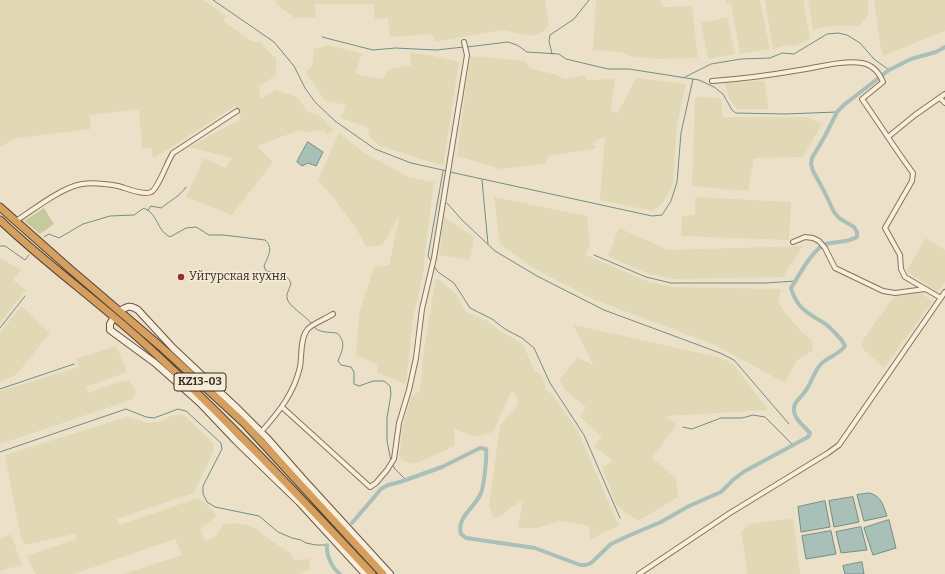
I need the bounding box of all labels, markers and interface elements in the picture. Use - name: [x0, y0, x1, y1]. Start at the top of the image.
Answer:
- place label: Уйгурская кухня: [189, 270, 286, 284]
- marker: Уйгурская кухня: [176, 272, 186, 282]
- road number: KZ13-03: [174, 373, 226, 391]

